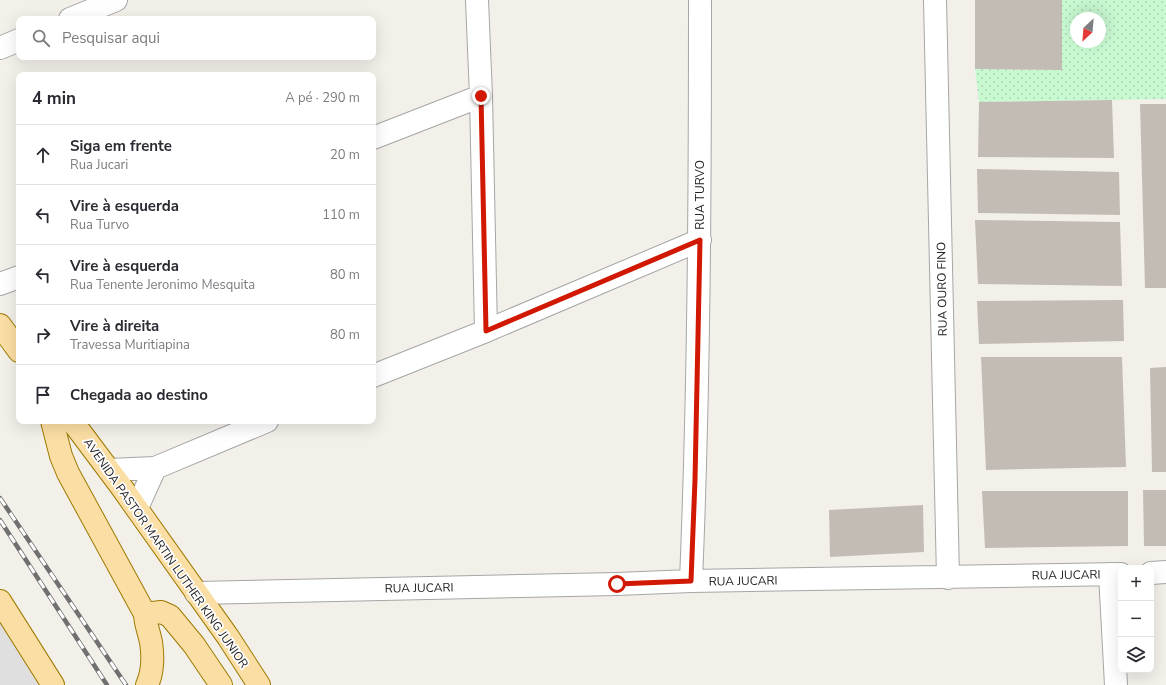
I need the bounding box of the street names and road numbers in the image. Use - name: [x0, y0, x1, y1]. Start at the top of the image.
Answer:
- street label: RUA TURVO: [692, 160, 708, 230]
- street label: RUA OURO FINO: [933, 242, 951, 336]
- street label: AVENIDA PASTOR MARTIN LUTHER KING JUNIOR: [80, 435, 252, 671]
- street label: RUA JUCARI: [1031, 566, 1101, 584]
- street label: RUA JUCARI: [708, 572, 778, 590]
- street label: RUA JUCARI: [384, 579, 454, 597]

